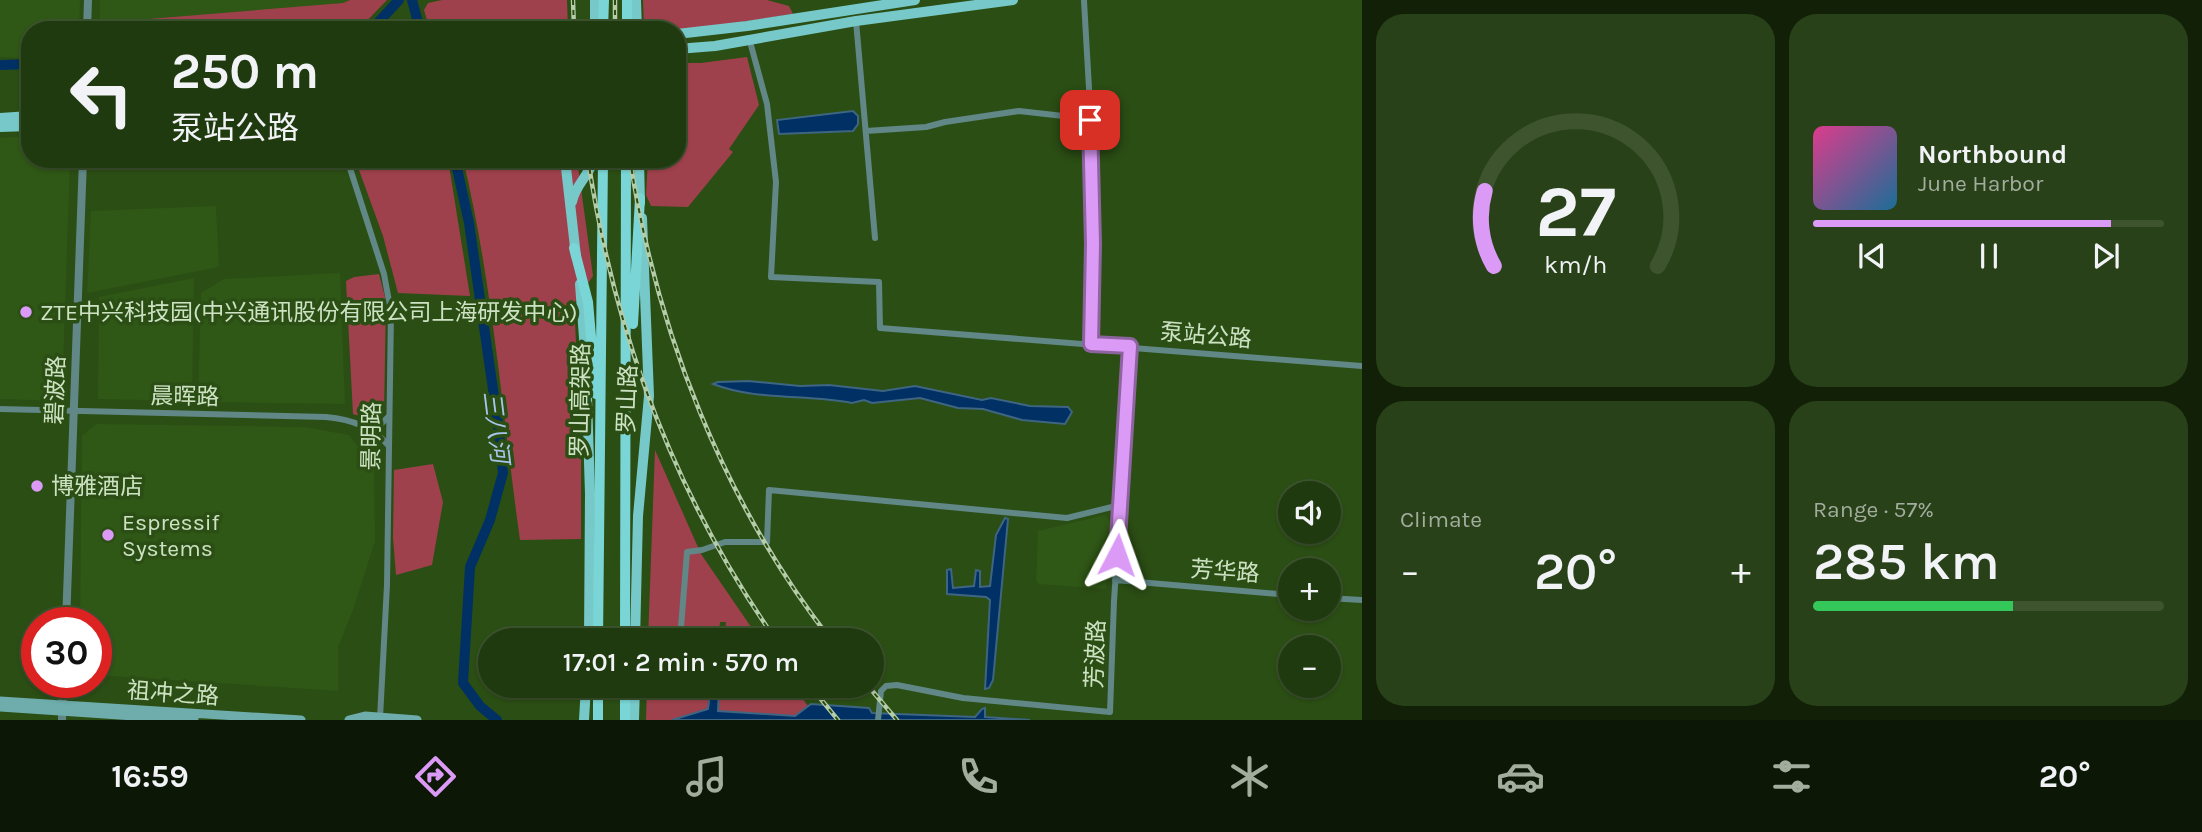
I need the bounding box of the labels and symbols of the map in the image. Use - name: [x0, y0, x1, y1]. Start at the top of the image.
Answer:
- pin: [1060, 90, 1120, 150]
- place label: ZTE中兴科技园(中兴通讯股份有限公司上海研发中心): [40, 299, 577, 326]
- marker: ZTE中兴科技园(中兴通讯股份有限公司上海研发中心): [18, 304, 34, 320]
- street label: 泵站公路: [1159, 318, 1253, 353]
- street label: 罗山高架路: [566, 342, 595, 458]
- street label: 碧波路: [41, 355, 70, 425]
- street label: 罗山路: [613, 364, 642, 434]
- street label: 晨晖路: [150, 382, 220, 411]
- water label: 三八河: [478, 390, 515, 468]
- street label: 景明路: [357, 401, 386, 471]
- place label: 博雅酒店: [51, 473, 143, 500]
- marker: 博雅酒店: [29, 478, 45, 494]
- place label: Espressif Systems: [122, 509, 220, 562]
- position arrow: [1080, 518, 1154, 592]
- marker: Espressif Systems: [100, 527, 116, 543]
- street label: 芳华路: [1190, 556, 1260, 587]
- speed limit sign: 30: [21, 607, 112, 698]
- street label: 芳波路: [1081, 619, 1110, 689]
- street label: 祖冲之路: [126, 677, 220, 710]

